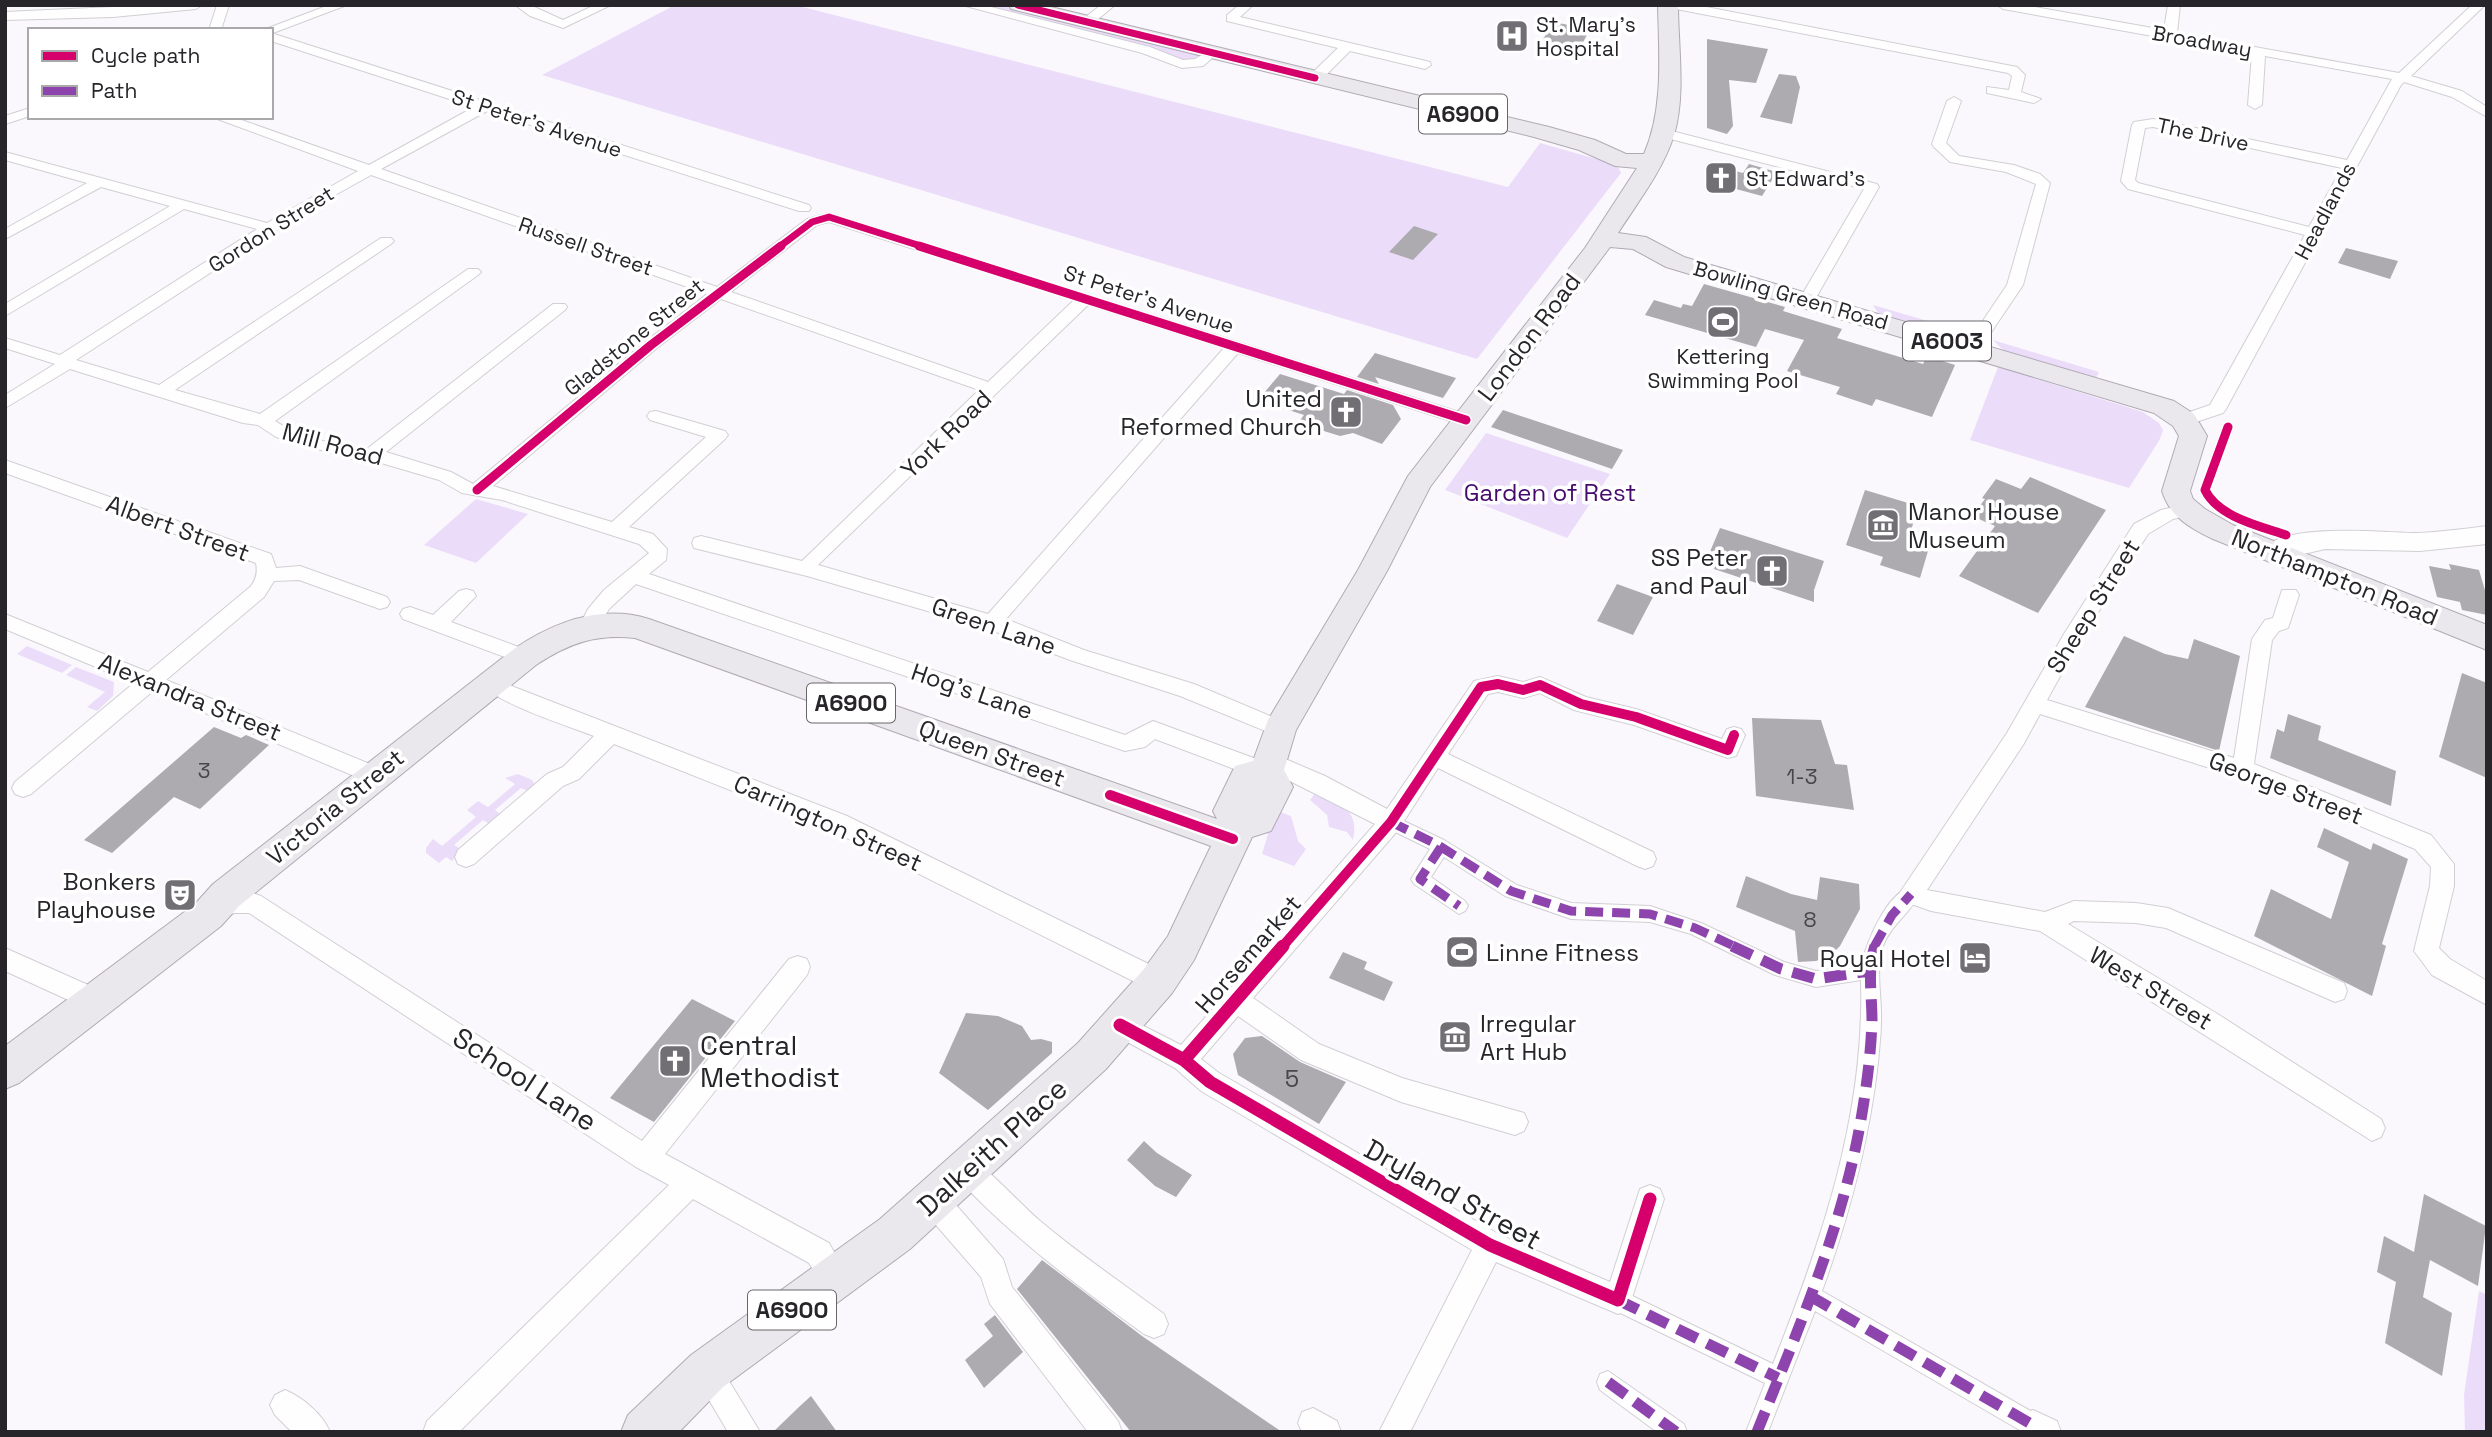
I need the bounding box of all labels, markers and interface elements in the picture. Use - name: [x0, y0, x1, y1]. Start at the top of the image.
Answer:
- place label: St. Mary's Hospital: [1536, 11, 1636, 62]
- hospital icon: St. Mary's Hospital: [1493, 17, 1531, 55]
- street label: Broadway: [2150, 19, 2254, 63]
- legend: [28, 28, 273, 119]
- text: Cycle path: [91, 42, 200, 69]
- text: Path: [91, 77, 137, 104]
- street label: St Peter's Avenue: [448, 83, 626, 163]
- road number: A6900: [1419, 94, 1507, 134]
- street label: The Drive: [2155, 111, 2251, 157]
- street label: Headlands: [2288, 158, 2362, 264]
- church icon: St Edward's: [1702, 159, 1740, 197]
- place label: St Edward's: [1746, 165, 1865, 192]
- street label: Gordon Street: [203, 180, 339, 278]
- street label: Russell Street: [515, 210, 657, 282]
- street label: Bowling Green Road: [1690, 254, 1892, 336]
- street label: St Peter's Avenue: [1060, 259, 1238, 339]
- street label: London Road: [1471, 267, 1587, 407]
- street label: Gladstone Street: [559, 272, 709, 402]
- sports icon: Kettering Swimming Pool: [1704, 303, 1742, 341]
- road number: A6003: [1903, 322, 1991, 360]
- place label: Kettering Swimming Pool: [1647, 343, 1799, 394]
- street label: York Road: [894, 383, 998, 485]
- place label: United Reformed Church: [1120, 383, 1322, 442]
- church icon: United Reformed Church: [1327, 393, 1365, 431]
- street label: Mill Road: [279, 416, 387, 472]
- park label: Garden of Rest: [1464, 477, 1636, 508]
- street label: Albert Street: [102, 488, 254, 568]
- place label: Manor House Museum: [1908, 496, 2059, 555]
- museum icon: Manor House Museum: [1864, 506, 1902, 544]
- street label: Northampton Road: [2227, 521, 2443, 633]
- street label: Sheep Street: [2039, 533, 2147, 679]
- place label: SS Peter and Paul: [1650, 542, 1748, 601]
- church icon: SS Peter and Paul: [1753, 552, 1791, 590]
- street label: Green Lane: [928, 590, 1060, 662]
- street label: Alexandra Street: [94, 646, 286, 748]
- street label: Hog's Lane: [907, 656, 1037, 726]
- road number: A6900: [807, 684, 895, 722]
- street label: Queen Street: [915, 712, 1069, 794]
- street label: Victoria Street: [260, 742, 410, 872]
- street label: George Street: [2205, 744, 2367, 832]
- house number: 3: [198, 757, 210, 784]
- house number: 1-3: [1786, 763, 1818, 790]
- street label: Carrington Street: [729, 768, 927, 878]
- place label: Bonkers Playhouse: [36, 866, 156, 925]
- theatre icon: Bonkers Playhouse: [161, 876, 199, 914]
- street label: Horsemarket: [1188, 888, 1308, 1020]
- house number: 8: [1803, 906, 1817, 933]
- sports icon: Linne Fitness: [1443, 933, 1481, 971]
- place label: Linne Fitness: [1486, 937, 1639, 968]
- hotel icon: Royal Hotel: [1956, 939, 1994, 977]
- street label: West Street: [2084, 939, 2218, 1037]
- place label: Royal Hotel: [1820, 943, 1951, 974]
- place label: Irregular Art Hub: [1480, 1008, 1577, 1067]
- museum icon: Irregular Art Hub: [1436, 1018, 1474, 1056]
- street label: School Lane: [446, 1019, 604, 1139]
- place label: Central Methodist: [700, 1027, 840, 1095]
- church icon: Central Methodist: [656, 1042, 694, 1080]
- house number: 5: [1285, 1063, 1299, 1094]
- street label: Dalkeith Place: [910, 1070, 1074, 1224]
- street label: Dryland Street: [1358, 1130, 1548, 1258]
- road number: A6900: [748, 1290, 836, 1330]

